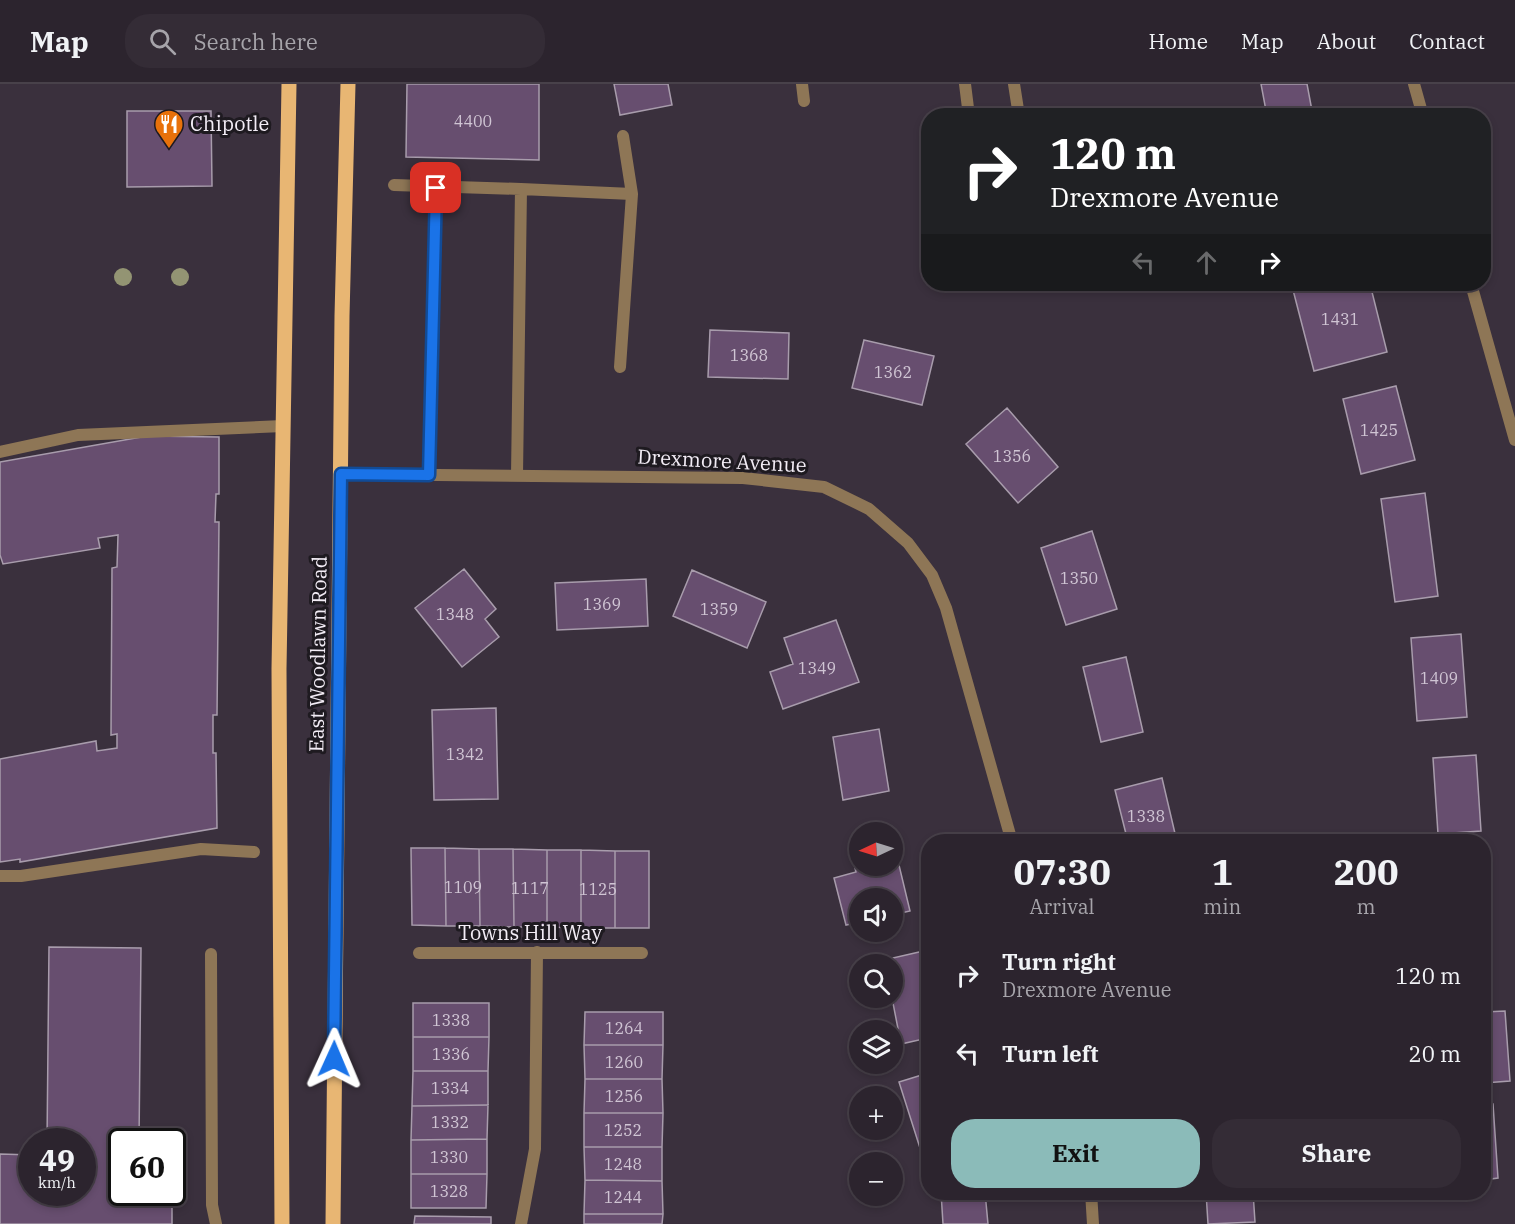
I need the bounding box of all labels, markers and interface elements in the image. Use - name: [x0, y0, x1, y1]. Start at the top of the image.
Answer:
- search box: [125, 14, 545, 68]
- text: Map: [30, 23, 89, 60]
- icon: search: [146, 25, 179, 58]
- text: Search here: [194, 27, 318, 56]
- text: Home: [1148, 27, 1208, 55]
- text: Map: [1241, 27, 1284, 55]
- text: About: [1317, 27, 1376, 55]
- text: Contact: [1409, 27, 1485, 55]
- restaurant icon: Chipotle: [153, 108, 185, 150]
- place label: Chipotle: [190, 110, 269, 137]
- house number: 4400: [454, 111, 492, 131]
- text: 120 m: [1050, 126, 1176, 181]
- icon: right: [951, 132, 1029, 210]
- pin: [410, 162, 461, 213]
- icon: arrive: [419, 171, 452, 204]
- text: Drexmore Avenue: [1050, 179, 1279, 214]
- icon: left: [1127, 246, 1160, 279]
- icon: ahead: [1190, 246, 1223, 279]
- icon: right: [1253, 246, 1286, 279]
- house number: 1431: [1321, 309, 1359, 329]
- house number: 1368: [730, 345, 768, 365]
- house number: 1362: [874, 362, 912, 382]
- house number: 1425: [1360, 420, 1398, 440]
- street label: Drexmore Avenue: [637, 443, 807, 478]
- house number: 1356: [993, 446, 1031, 466]
- street label: East Woodlawn Road: [302, 556, 333, 752]
- house number: 1350: [1060, 568, 1098, 588]
- house number: 1369: [583, 594, 621, 614]
- house number: 1359: [700, 599, 738, 619]
- house number: 1348: [436, 604, 474, 624]
- house number: 1349: [798, 658, 836, 678]
- house number: 1409: [1420, 668, 1458, 688]
- house number: 1342: [446, 744, 484, 764]
- house number: 1338: [1127, 806, 1165, 826]
- north arrow: [849, 822, 903, 876]
- map controls: [849, 822, 903, 1206]
- text: 07:30: [1013, 848, 1111, 895]
- text: 1: [1211, 848, 1233, 895]
- text: 200: [1334, 848, 1399, 895]
- house number: 1109: [444, 877, 482, 897]
- house number: 1117: [511, 878, 549, 898]
- house number: 1125: [579, 879, 617, 899]
- button: sound: [849, 888, 903, 942]
- text: Arrival: [1030, 893, 1095, 920]
- text: min: [1203, 893, 1241, 920]
- text: m: [1357, 893, 1376, 920]
- street label: Towns Hill Way: [458, 919, 602, 946]
- text: Turn right: [1002, 947, 1116, 976]
- button: search: [849, 954, 903, 1008]
- icon: right: [951, 959, 984, 992]
- text: 120 m: [1395, 961, 1461, 990]
- text: Drexmore Avenue: [1002, 976, 1172, 1003]
- house number: 1338: [432, 1010, 470, 1030]
- house number: 1264: [605, 1018, 643, 1038]
- button: layers: [849, 1020, 903, 1074]
- position arrow: [302, 1027, 366, 1091]
- icon: left: [951, 1037, 984, 1070]
- text: Turn left: [1002, 1039, 1098, 1068]
- text: 20 m: [1409, 1039, 1461, 1068]
- house number: 1336: [432, 1044, 470, 1064]
- house number: 1260: [605, 1052, 643, 1072]
- house number: 1334: [431, 1078, 469, 1098]
- house number: 1256: [605, 1086, 643, 1106]
- button: +: [849, 1086, 903, 1140]
- house number: 1332: [431, 1112, 469, 1132]
- button: Exit: [951, 1119, 1200, 1188]
- button: Share: [1212, 1119, 1461, 1188]
- house number: 1252: [604, 1120, 642, 1140]
- speed limit sign: 60: [108, 1128, 186, 1206]
- text: 49: [39, 1140, 75, 1179]
- house number: 1330: [430, 1147, 468, 1167]
- button: −: [849, 1152, 903, 1206]
- house number: 1248: [604, 1154, 642, 1174]
- text: km/h: [38, 1173, 76, 1192]
- house number: 1328: [430, 1181, 468, 1201]
- house number: 1244: [604, 1187, 642, 1207]

